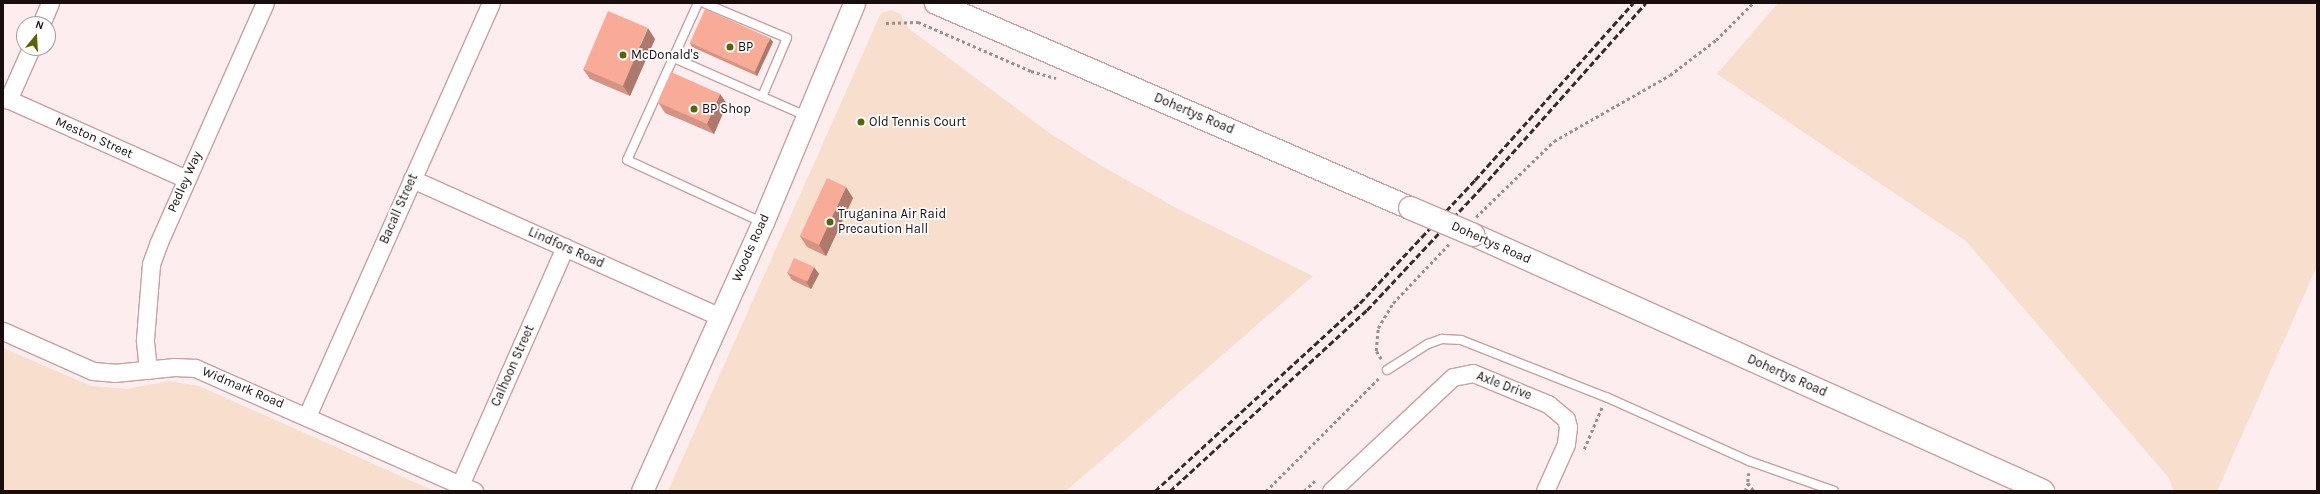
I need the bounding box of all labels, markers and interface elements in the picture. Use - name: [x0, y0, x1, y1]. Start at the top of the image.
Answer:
- north arrow: [16, 16, 56, 56]
- text: N: [34, 18, 45, 32]
- place label: BP: [738, 39, 753, 55]
- marker: BP: [725, 42, 735, 52]
- place label: McDonald's: [631, 47, 699, 63]
- marker: McDonald's: [618, 50, 628, 60]
- street label: Dohertys Road: [1152, 90, 1236, 138]
- place label: BP Shop: [702, 101, 751, 117]
- marker: BP Shop: [689, 104, 699, 114]
- street label: Meston Street: [53, 114, 135, 162]
- place label: Old Tennis Court: [869, 114, 966, 130]
- marker: Old Tennis Court: [856, 117, 866, 127]
- street label: Pedley Way: [165, 149, 205, 215]
- street label: Bacall Street: [377, 171, 421, 247]
- place label: Truganina Air Raid Precaution Hall: [838, 207, 946, 238]
- street label: Woods Road: [729, 212, 773, 284]
- marker: Truganina Air Raid Precaution Hall: [825, 217, 835, 227]
- street label: Dohertys Road: [1449, 218, 1533, 268]
- street label: Lindfors Road: [526, 224, 606, 272]
- street label: Calhoon Street: [488, 323, 538, 409]
- street label: Dohertys Road: [1745, 351, 1829, 401]
- street label: Widmark Road: [200, 364, 286, 412]
- street label: Axle Drive: [1474, 368, 1534, 404]

